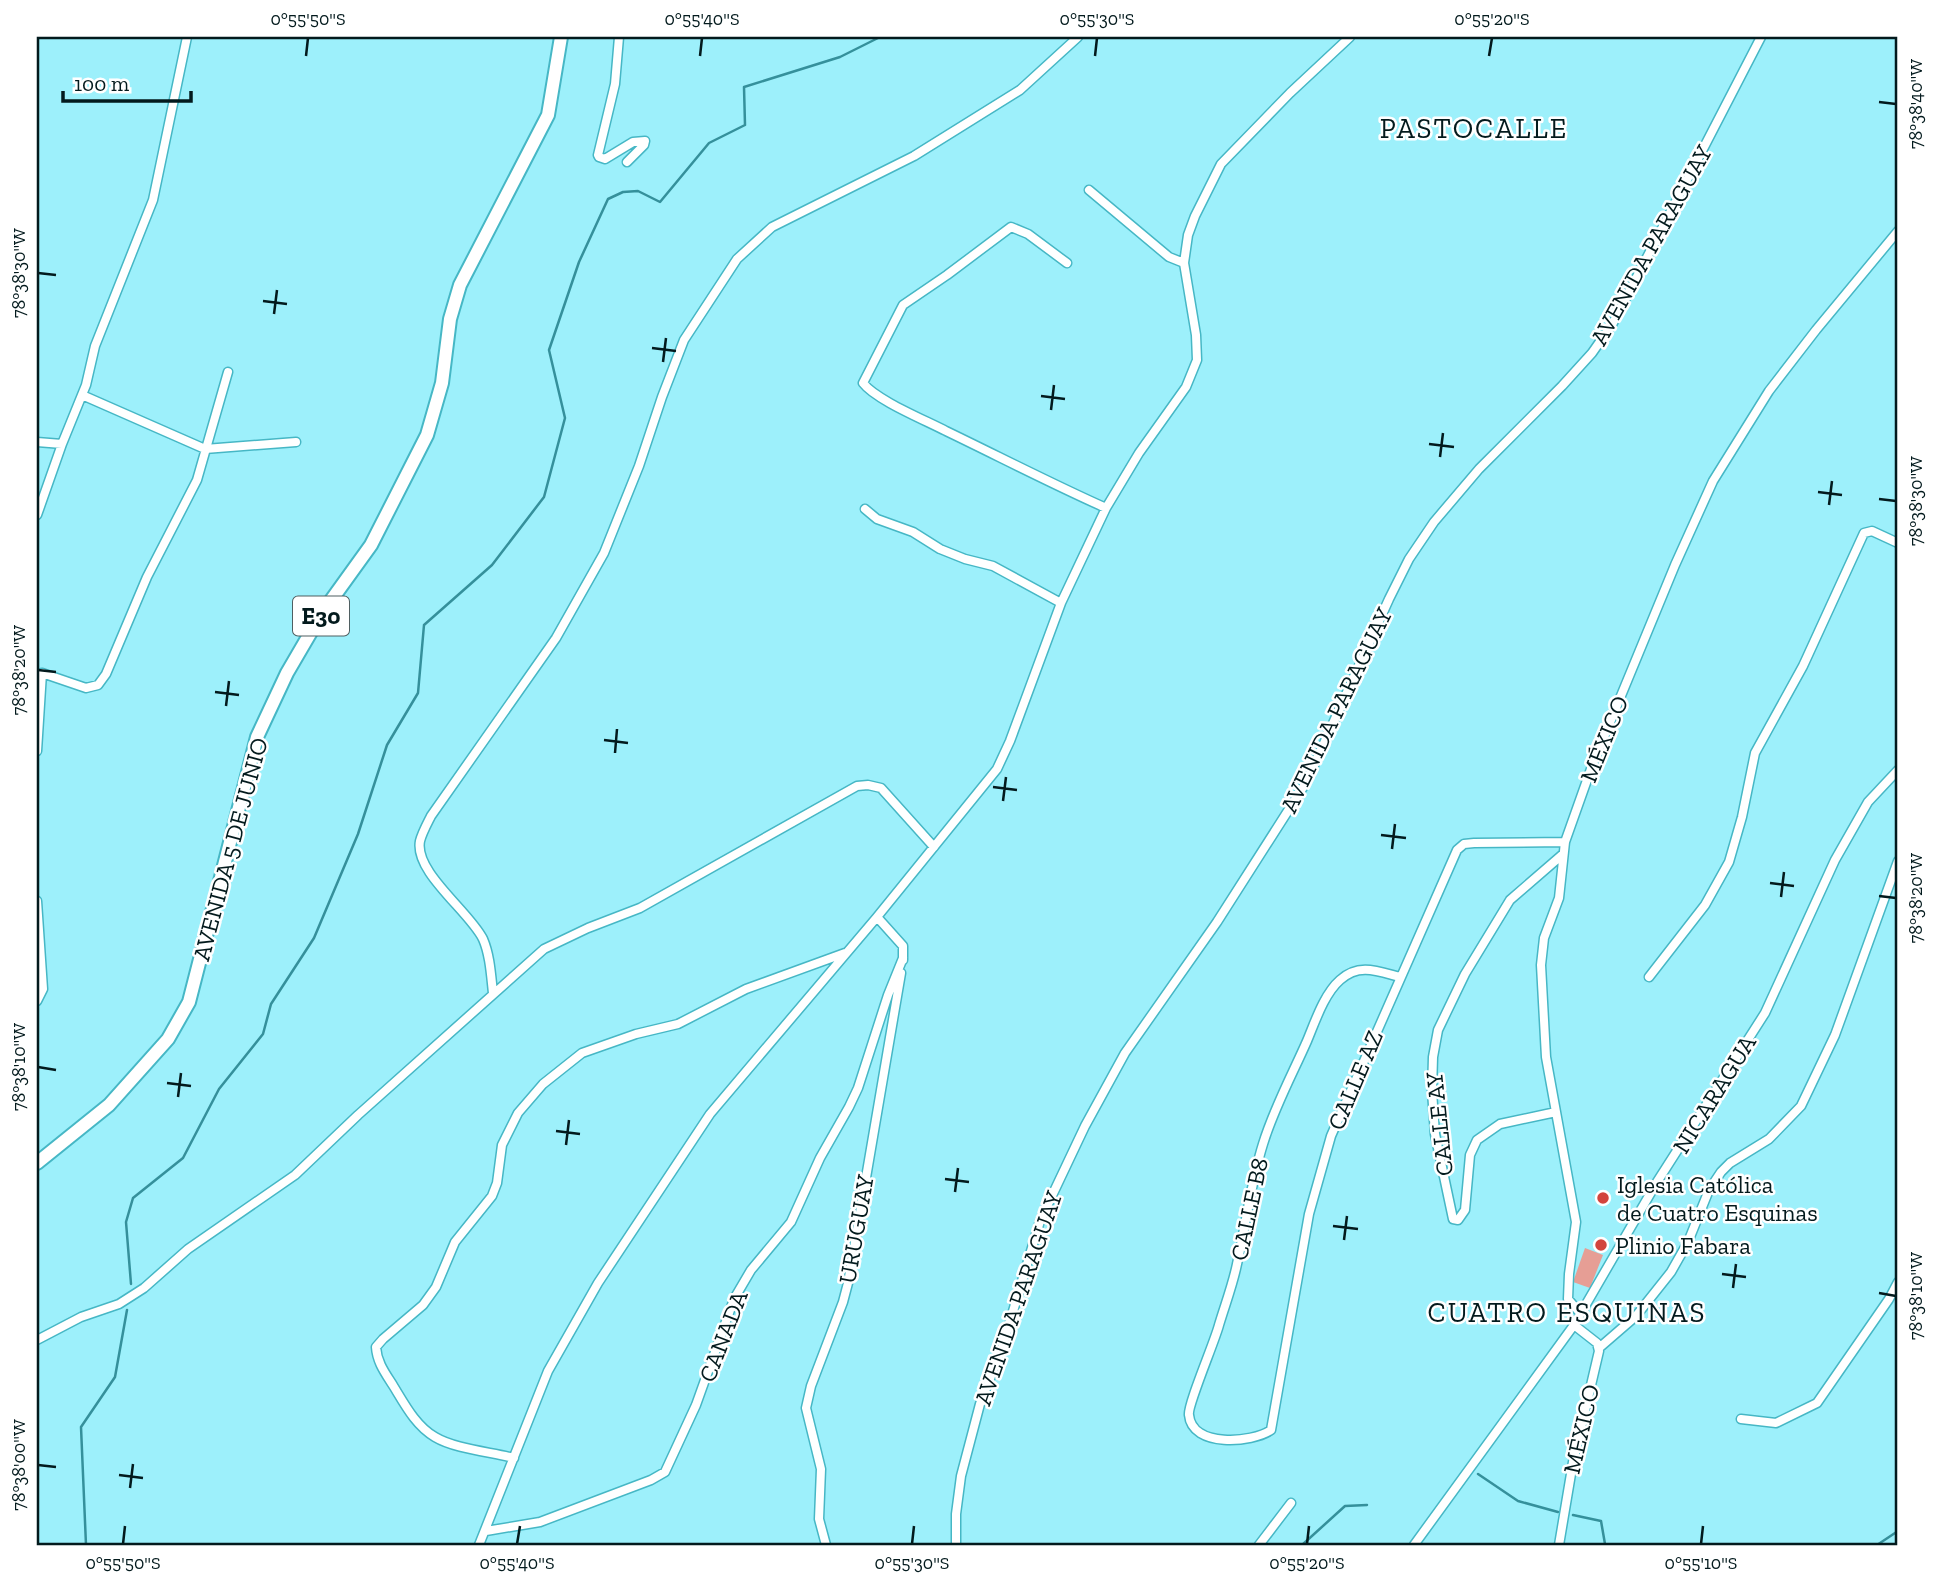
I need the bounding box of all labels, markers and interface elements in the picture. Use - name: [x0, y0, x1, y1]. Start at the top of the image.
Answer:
- text: 0°55'50"S: [270, 8, 346, 30]
- text: 0°55'40"S: [664, 8, 740, 30]
- text: 0°55'30"S: [1060, 8, 1134, 30]
- text: 0°55'20"S: [1454, 8, 1530, 30]
- text: 78°38'40"W: [1905, 59, 1927, 149]
- scale bar: [63, 60, 191, 104]
- text: 100 m: [74, 71, 129, 96]
- district label: PASTOCALLE: [1380, 112, 1568, 145]
- street label: AVENIDA PARAGUAY: [1584, 140, 1718, 350]
- text: 78°38'30"W: [8, 228, 30, 318]
- text: 78°38'30"W: [1905, 456, 1927, 546]
- road number: E30: [293, 596, 349, 636]
- street label: AVENIDA PARAGUAY: [1274, 602, 1398, 817]
- text: 78°38'20"W: [8, 625, 30, 715]
- street label: MÉXICO: [1574, 691, 1634, 787]
- street label: AVENIDA 5 DE JUNIO: [186, 734, 274, 964]
- text: 78°38'20"W: [1905, 853, 1927, 943]
- text: 78°38'10"W: [8, 1023, 30, 1111]
- street label: CALLE AZ: [1321, 1026, 1389, 1134]
- street label: NICARAGUA: [1666, 1029, 1762, 1159]
- street label: CALLE AY: [1419, 1070, 1459, 1178]
- street label: CALLE B8: [1224, 1155, 1274, 1263]
- place label: Iglesia Católica de Cuatro Esquinas: [1617, 1170, 1818, 1227]
- street label: URUGUAY: [832, 1172, 880, 1286]
- street label: AVENIDA PARAGUAY: [968, 1187, 1068, 1409]
- marker: Iglesia Católica de Cuatro Esquinas: [1595, 1190, 1611, 1206]
- place label: Plinio Fabara: [1615, 1231, 1751, 1260]
- marker: Plinio Fabara: [1593, 1237, 1609, 1253]
- text: 78°38'10"W: [1905, 1252, 1927, 1340]
- street label: CANADA: [692, 1286, 754, 1386]
- district label: CUATRO ESQUINAS: [1428, 1296, 1706, 1329]
- street label: MÉXICO: [1557, 1381, 1605, 1477]
- text: 78°38'00"W: [8, 1419, 30, 1511]
- text: 0°55'50"S: [85, 1552, 161, 1574]
- text: 0°55'40"S: [479, 1552, 555, 1574]
- text: 0°55'30"S: [875, 1552, 949, 1574]
- text: 0°55'20"S: [1269, 1552, 1345, 1574]
- text: 0°55'10"S: [1665, 1552, 1737, 1574]

